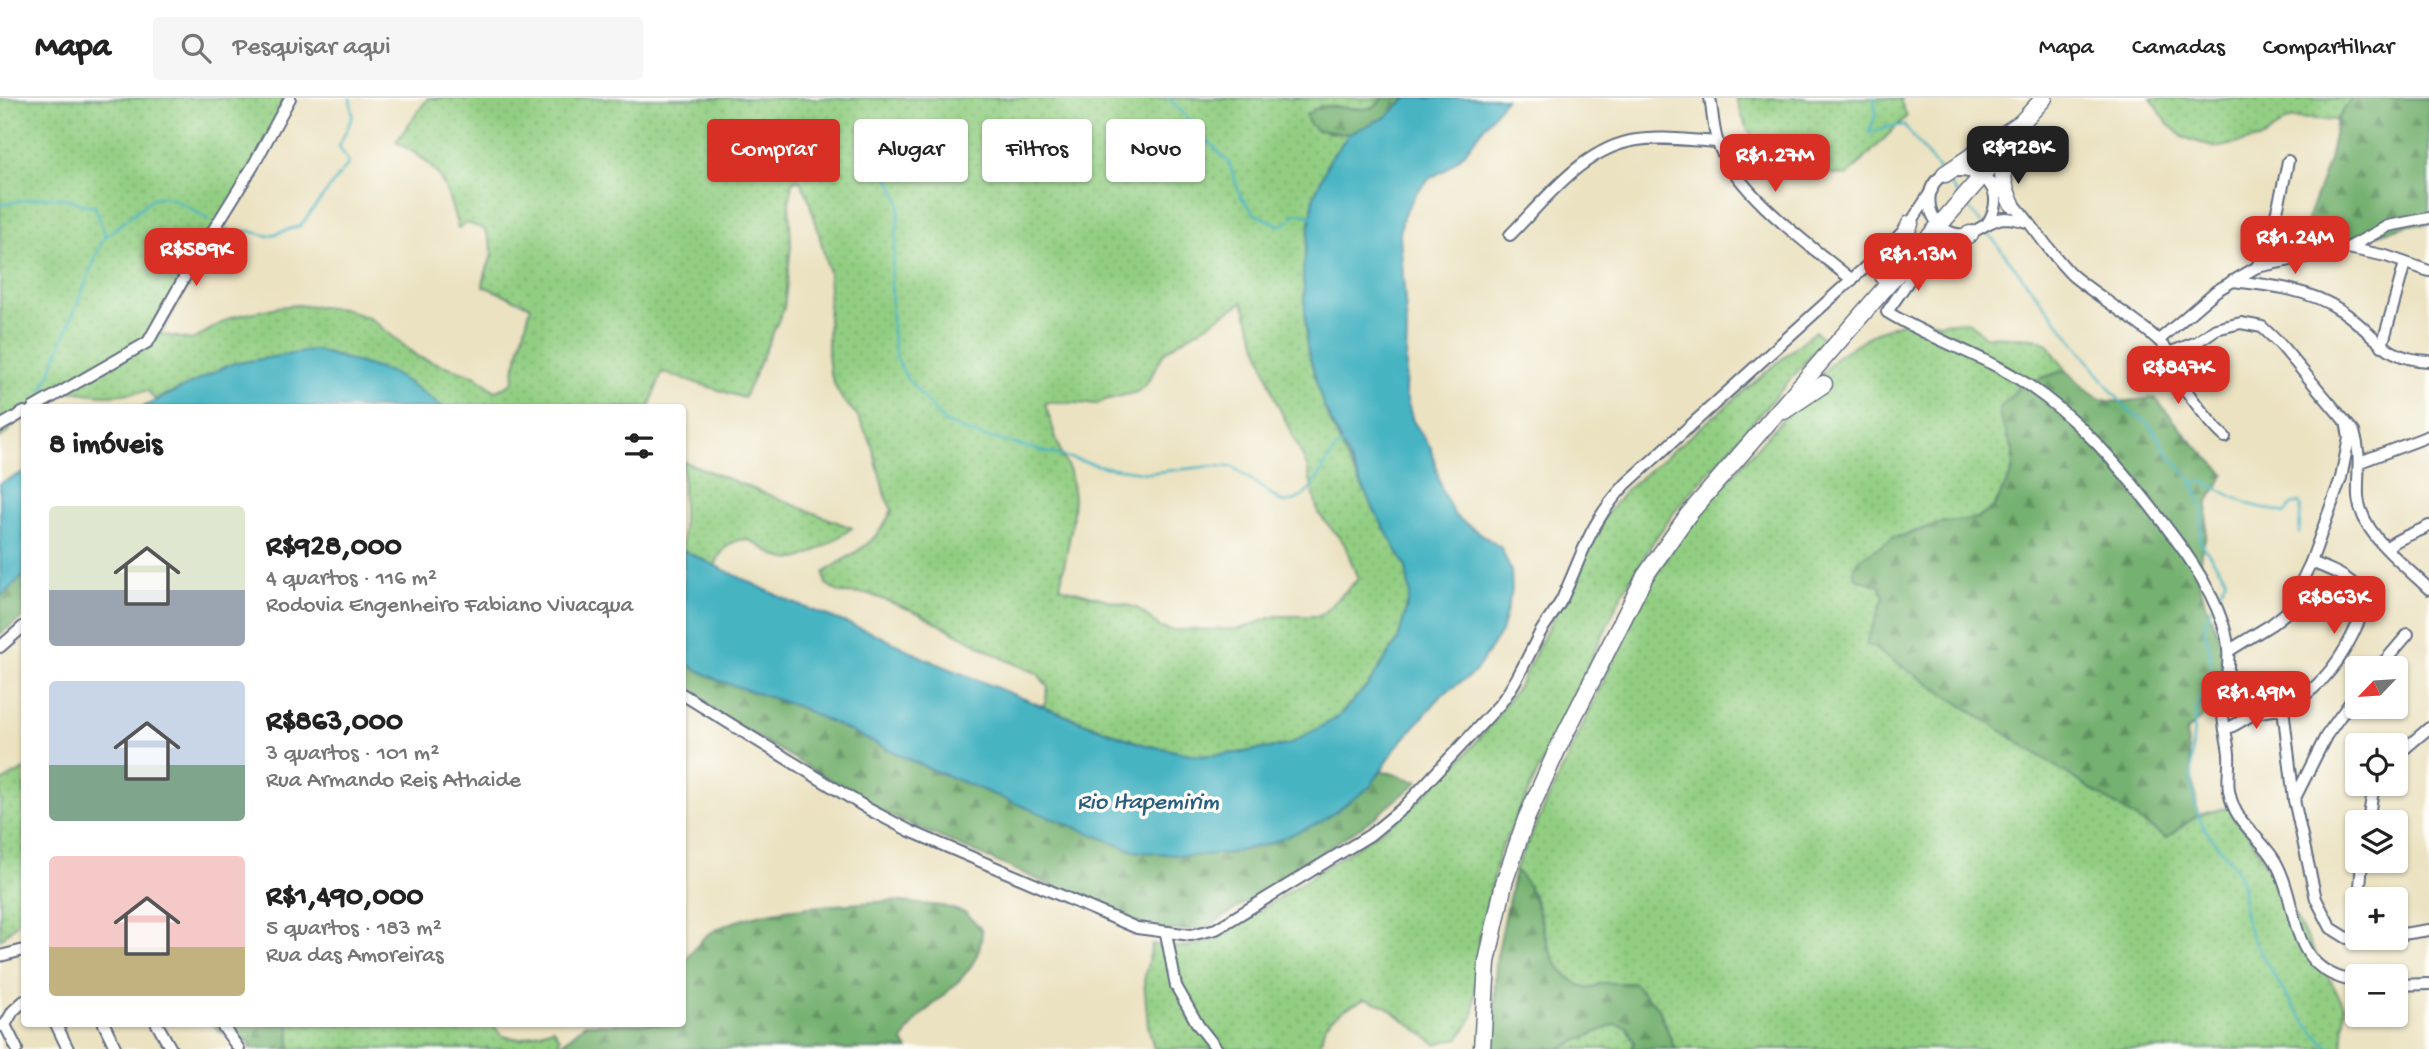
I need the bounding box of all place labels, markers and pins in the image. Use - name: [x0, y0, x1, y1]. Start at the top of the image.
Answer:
- pin: R$928K: [1961, 126, 2075, 186]
- pin: R$1.27M: [1710, 134, 1840, 194]
- pin: R$1.24M: [2230, 216, 2360, 276]
- pin: R$589K: [139, 228, 253, 288]
- pin: R$1.13M: [1853, 234, 1983, 293]
- pin: R$847K: [2121, 346, 2235, 406]
- pin: R$863K: [2277, 576, 2391, 636]
- pin: R$1.49M: [2191, 672, 2321, 731]

